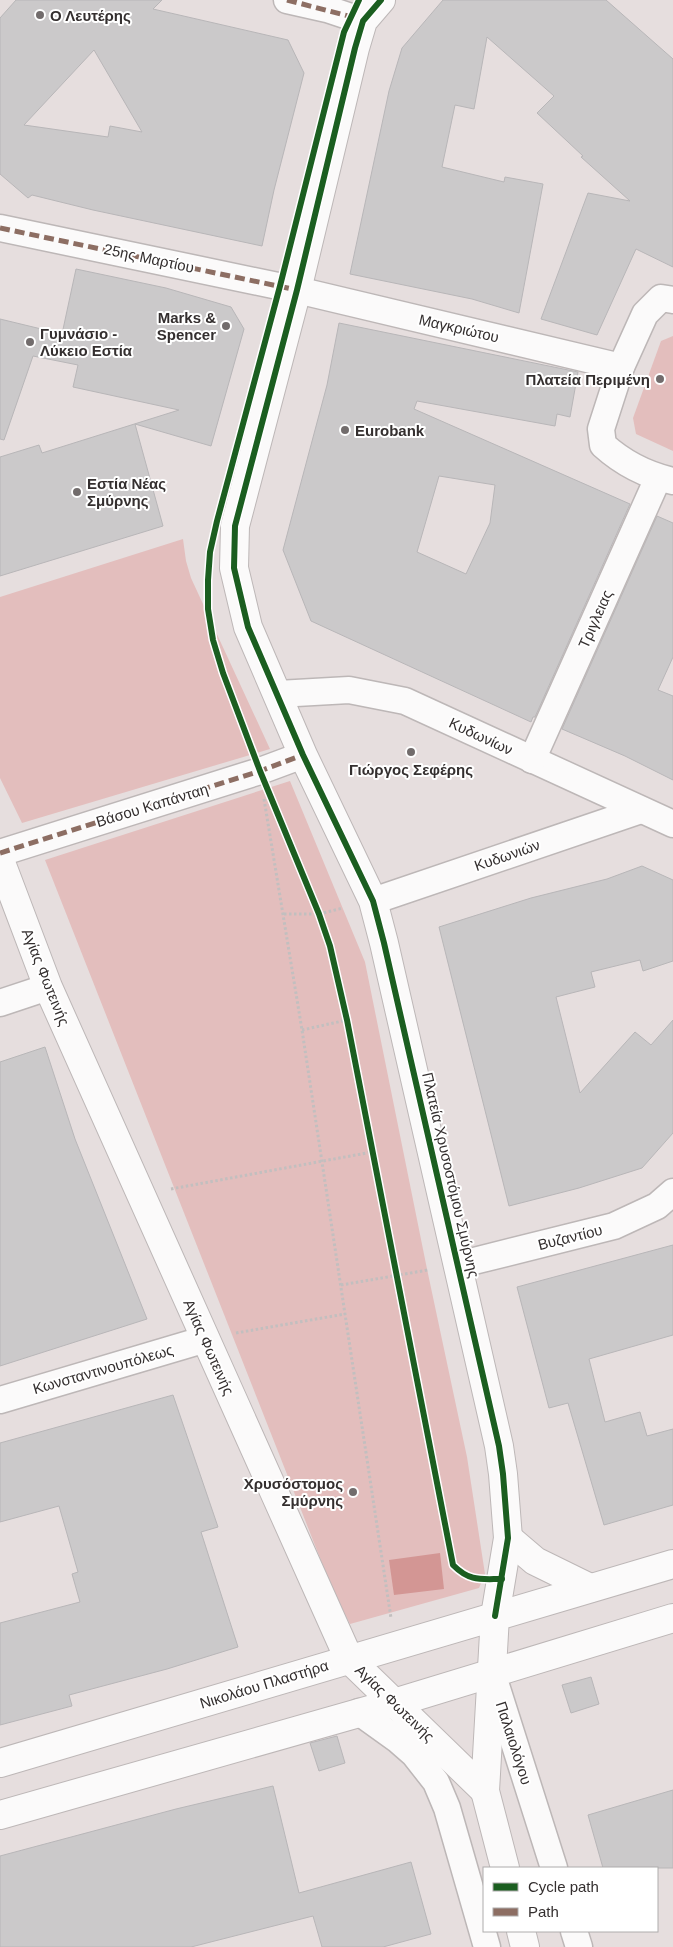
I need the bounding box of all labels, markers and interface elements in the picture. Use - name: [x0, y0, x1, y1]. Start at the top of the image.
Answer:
- place label: Ο Λευτέρης: [50, 7, 131, 24]
- marker: Ο Λευτέρης: [34, 9, 46, 21]
- street label: 25ης Μαρτίου: [102, 240, 196, 276]
- place label: Marks & Spencer: [157, 309, 216, 343]
- street label: Μαγκριώτου: [417, 311, 501, 345]
- marker: Marks & Spencer: [220, 320, 232, 332]
- place label: Γυμνάσιο - Λύκειο Εστία: [40, 325, 133, 359]
- marker: Γυμνάσιο - Λύκειο Εστία: [24, 336, 36, 348]
- place label: Πλατεία Περιμένη: [526, 371, 650, 388]
- marker: Πλατεία Περιμένη: [654, 373, 666, 385]
- place label: Eurobank: [355, 422, 425, 439]
- marker: Eurobank: [339, 424, 351, 436]
- place label: Εστία Νέας Σμύρνης: [87, 475, 166, 509]
- marker: Εστία Νέας Σμύρνης: [71, 486, 83, 498]
- street label: Τριγλειας: [575, 587, 615, 651]
- street label: Κυδωνίων: [446, 714, 516, 758]
- marker: Γιώργος Σεφέρης: [405, 746, 417, 758]
- place label: Γιώργος Σεφέρης: [349, 761, 473, 778]
- street label: Βάσου Καπάνταη: [94, 780, 210, 830]
- street label: Κυδωνιών: [472, 836, 542, 874]
- street label: Αγίας Φωτεινής: [19, 926, 73, 1028]
- street label: Πλατεία Χρυσοστόμου Σμύρνης: [419, 1071, 483, 1279]
- street label: Βυζαντίου: [536, 1221, 604, 1253]
- street label: Αγίας Φωτεινής: [180, 1296, 238, 1398]
- street label: Κωνσταντινουπόλεως: [31, 1341, 175, 1397]
- place label: Χρυσόστομος Σμύρνης: [244, 1475, 343, 1509]
- marker: Χρυσόστομος Σμύρνης: [347, 1486, 359, 1498]
- street label: Νικολάου Πλαστήρα: [198, 1656, 331, 1712]
- street label: Αγίας Φωτεινής: [352, 1661, 438, 1745]
- street label: Παλαιολόγου: [493, 1699, 535, 1787]
- legend: [483, 1867, 658, 1932]
- text: Cycle path: [528, 1878, 599, 1895]
- text: Path: [528, 1903, 559, 1920]

